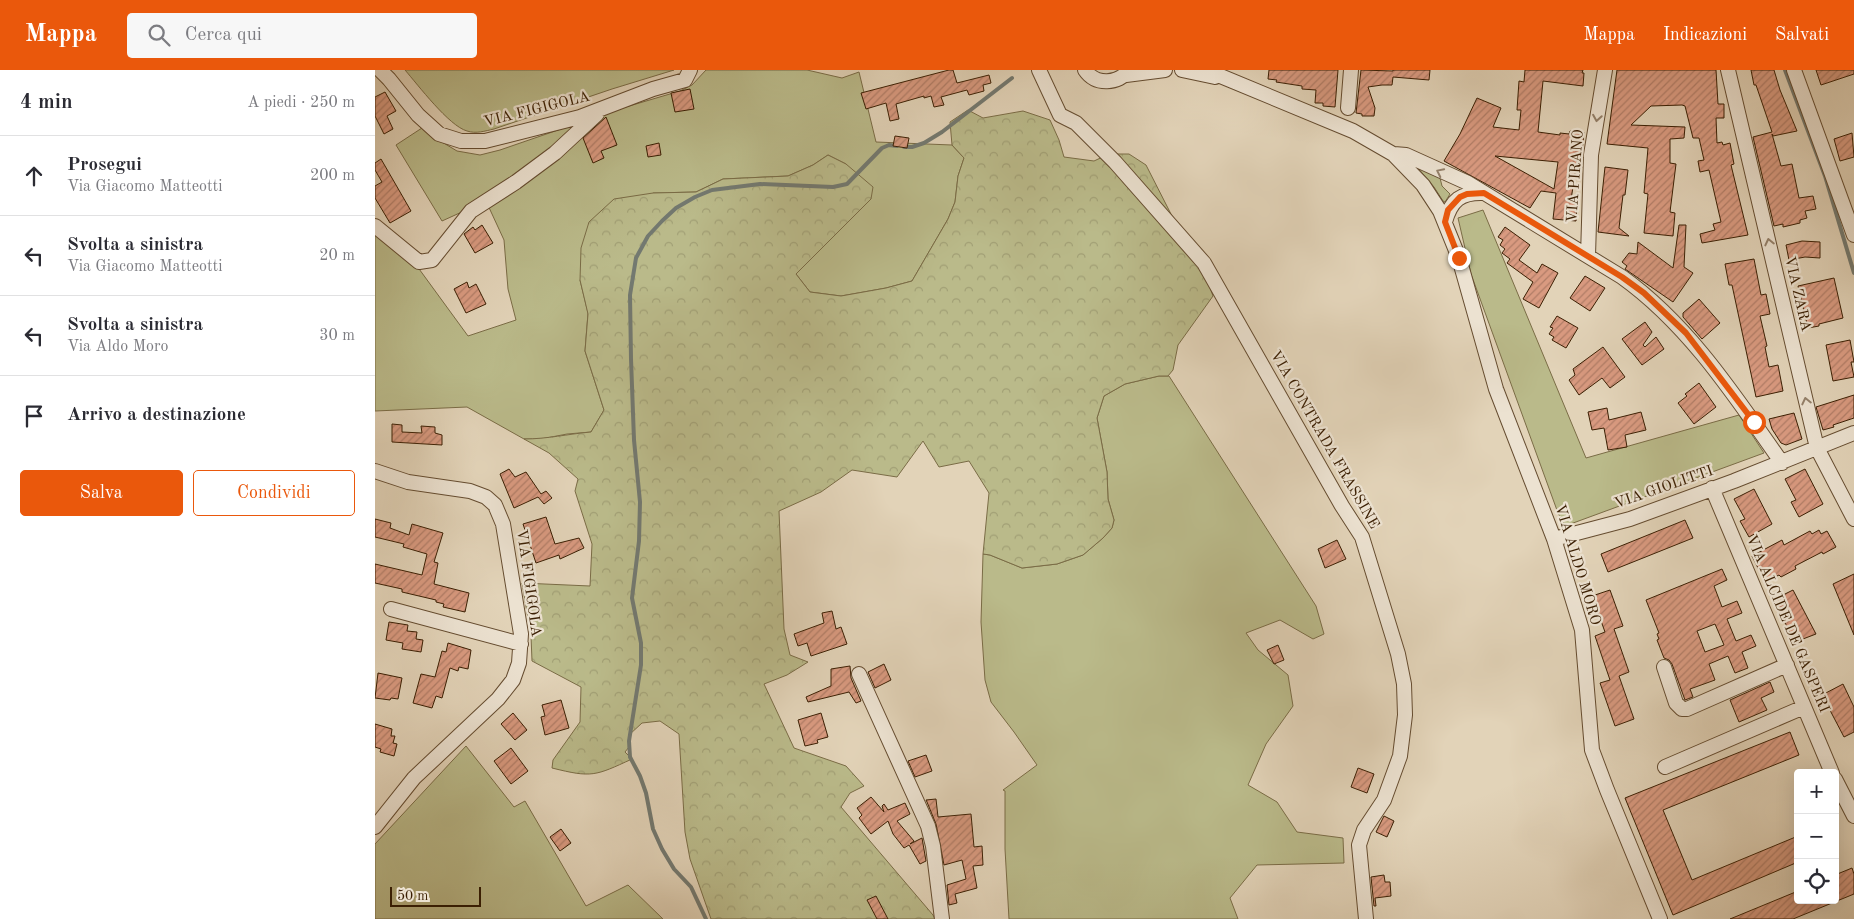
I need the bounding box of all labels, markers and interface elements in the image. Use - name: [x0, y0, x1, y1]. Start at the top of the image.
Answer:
- search box: [127, 13, 477, 58]
- icon: search: [145, 21, 173, 49]
- text: Mappa: [25, 23, 97, 47]
- text: Cerca qui: [185, 26, 262, 45]
- text: Mappa: [1583, 26, 1635, 44]
- text: Indicazioni: [1663, 26, 1747, 44]
- text: Salvati: [1775, 26, 1829, 44]
- street label: VIA FIGIGOLA: [482, 89, 592, 130]
- text: 4 min: [20, 92, 73, 113]
- text: A piedi · 250 m: [247, 95, 355, 111]
- one-way arrow: [1593, 114, 1603, 122]
- street label: VIA PIRANO: [1565, 129, 1587, 223]
- text: Prosegui: [67, 156, 142, 175]
- icon: ahead: [20, 162, 48, 190]
- text: 200 m: [310, 168, 355, 184]
- one-way arrow: [1436, 168, 1445, 178]
- text: Via Giacomo Matteotti: [67, 179, 222, 195]
- text: Svolta a sinistra: [67, 236, 203, 255]
- one-way arrow: [1764, 238, 1775, 247]
- icon: left: [20, 242, 48, 270]
- route end: [1448, 247, 1471, 270]
- text: 20 m: [319, 248, 355, 264]
- street label: VIA ZARA: [1781, 255, 1813, 334]
- text: Via Giacomo Matteotti: [67, 259, 222, 275]
- text: Svolta a sinistra: [67, 316, 203, 335]
- icon: left: [20, 322, 48, 350]
- text: 30 m: [319, 328, 355, 344]
- text: Via Aldo Moro: [67, 339, 169, 355]
- street label: VIA CONTRADA FRASSINE: [1267, 348, 1381, 532]
- one-way arrow: [1801, 396, 1812, 405]
- icon: arrive: [20, 402, 48, 430]
- text: Arrivo a destinazione: [67, 406, 246, 425]
- route start: [1743, 411, 1766, 434]
- street label: VIA GIOLITTI: [1613, 464, 1716, 512]
- button: Salva: [20, 470, 183, 516]
- button: Condividi: [193, 470, 355, 516]
- street label: VIA ALDO MORO: [1551, 503, 1603, 627]
- street label: VIA FIGIGOLA: [513, 528, 543, 638]
- street label: VIA ALCIDE DE GASPERI: [1743, 533, 1831, 715]
- map controls: [1794, 769, 1839, 904]
- button: +: [1794, 769, 1839, 814]
- button: −: [1794, 814, 1839, 859]
- button: locate: [1794, 859, 1839, 904]
- scale bar: [390, 884, 481, 907]
- text: 50 m: [397, 889, 428, 903]

